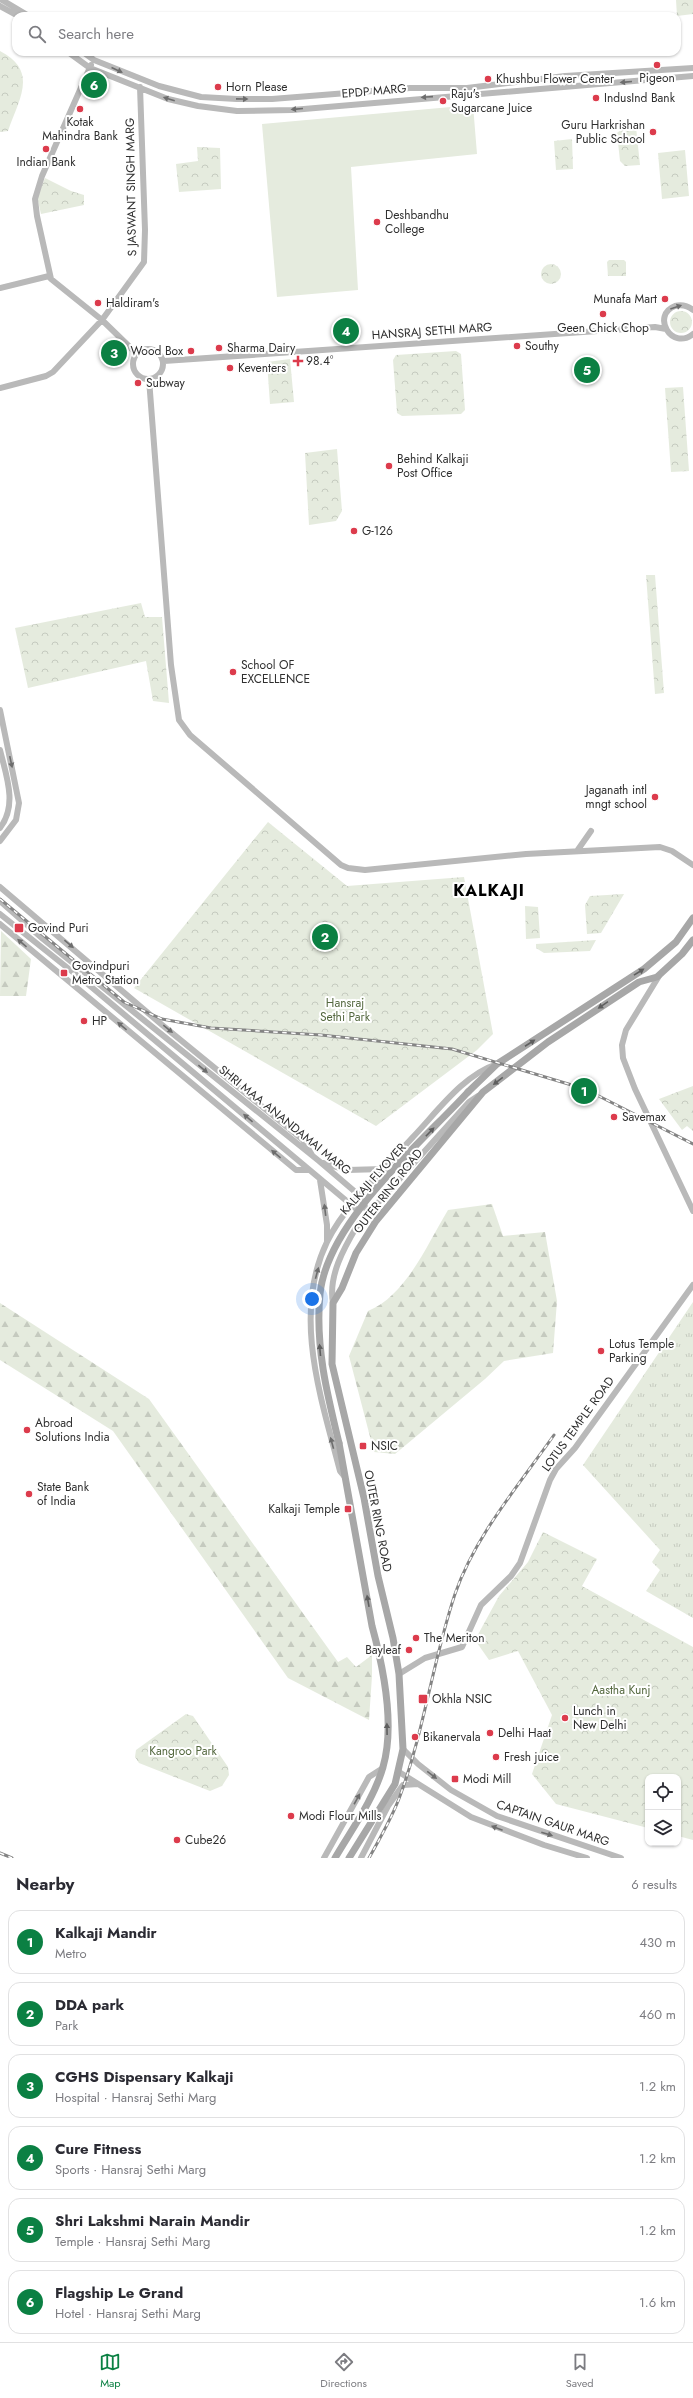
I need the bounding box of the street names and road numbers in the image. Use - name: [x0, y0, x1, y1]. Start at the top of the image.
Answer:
- street label: EPDP MARG: [341, 79, 407, 103]
- street label: S JASWANT SINGH MARG: [121, 118, 141, 256]
- street label: HANSRAJ SETHI MARG: [371, 318, 493, 344]
- street label: SHRI MAA ANANDAMAI MARG: [215, 1061, 355, 1179]
- street label: KALKAJI FLYOVER: [336, 1139, 410, 1219]
- street label: OUTER RING ROAD: [349, 1145, 427, 1237]
- street label: LOTUS TEMPLE ROAD: [537, 1373, 619, 1475]
- street label: OUTER RING ROAD: [359, 1469, 397, 1573]
- street label: CAPTAIN GAUR MARG: [494, 1795, 612, 1851]

